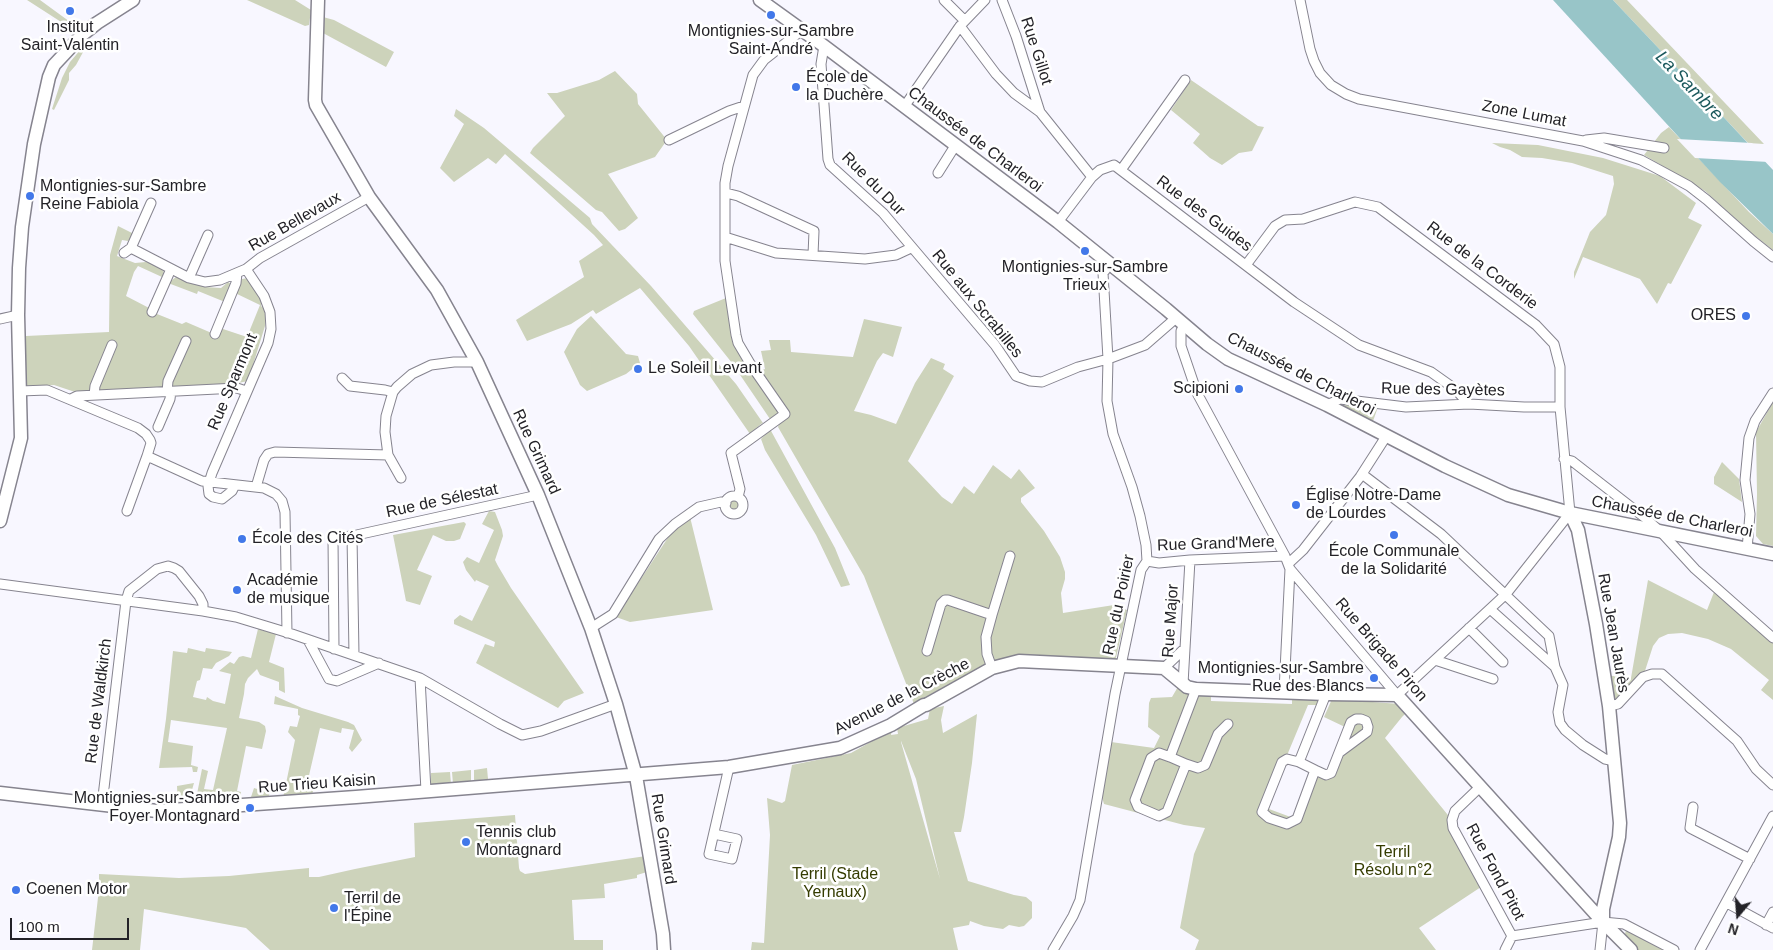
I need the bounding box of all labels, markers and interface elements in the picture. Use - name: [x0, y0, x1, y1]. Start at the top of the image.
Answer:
- marker: Institut Saint-Valentin: [64, 5, 76, 17]
- marker: Montignies-sur-Sambre Saint-André: [765, 9, 777, 21]
- street label: Rue Gillot: [1016, 15, 1056, 87]
- place label: Institut Saint-Valentin: [21, 18, 119, 56]
- place label: Montignies-sur-Sambre Saint-André: [688, 22, 854, 60]
- water label: La Sambre: [1651, 47, 1727, 125]
- place label: École de la Duchère: [806, 68, 883, 106]
- marker: École de la Duchère: [790, 81, 802, 93]
- street label: Chaussée de Charleroi: [904, 83, 1046, 197]
- street label: Zone Lumat: [1480, 96, 1568, 132]
- street label: Rue du Dur: [837, 148, 909, 220]
- street label: Rue des Guides: [1152, 172, 1256, 256]
- place label: Montignies-sur-Sambre Reine Fabiola: [40, 177, 206, 215]
- street label: Rue Bellevaux: [246, 188, 344, 256]
- marker: Montignies-sur-Sambre Reine Fabiola: [24, 190, 36, 202]
- street label: Rue de la Corderie: [1423, 218, 1541, 314]
- marker: Montignies-sur-Sambre Trieux: [1079, 245, 1091, 257]
- street label: Rue aux Scrabilles: [928, 246, 1026, 362]
- place label: Montignies-sur-Sambre Trieux: [1002, 258, 1168, 296]
- place label: ORES: [1691, 306, 1736, 326]
- marker: ORES: [1740, 310, 1752, 322]
- street label: Chaussée de Charleroi: [1224, 328, 1378, 420]
- street label: Rue Sparmont: [204, 331, 262, 433]
- place label: Le Soleil Levant: [648, 359, 762, 379]
- marker: Le Soleil Levant: [632, 363, 644, 375]
- place label: Scipioni: [1173, 379, 1229, 399]
- street label: Rue des Gayètes: [1381, 379, 1505, 401]
- marker: Scipioni: [1233, 383, 1245, 395]
- street label: Rue Grimard: [508, 406, 564, 498]
- street label: Rue de Sélestat: [384, 480, 500, 522]
- place label: Église Notre-Dame de Lourdes: [1306, 486, 1441, 524]
- street label: Chaussée de Charleroi: [1590, 492, 1754, 542]
- marker: Église Notre-Dame de Lourdes: [1290, 499, 1302, 511]
- place label: École des Cités: [252, 529, 363, 549]
- marker: École Communale de la Solidarité: [1388, 529, 1400, 541]
- street label: Rue Grand'Mere: [1157, 532, 1275, 556]
- marker: École des Cités: [236, 533, 248, 545]
- place label: École Communale de la Solidarité: [1329, 542, 1459, 580]
- street label: Rue du Poirier: [1099, 553, 1139, 657]
- place label: Académie de musique: [247, 571, 330, 609]
- street label: Rue Jean Jaurès: [1593, 572, 1633, 694]
- marker: Académie de musique: [231, 584, 243, 596]
- street label: Rue Major: [1159, 584, 1183, 658]
- street label: Rue Brigade Piron: [1331, 594, 1431, 706]
- street label: Rue de Waldkirch: [82, 637, 116, 765]
- street label: Avenue de la Crèche: [831, 655, 973, 739]
- place label: Montignies-sur-Sambre Rue des Blancs: [1198, 659, 1364, 697]
- marker: Montignies-sur-Sambre Rue des Blancs: [1368, 672, 1380, 684]
- street label: Rue Trieu Kaisin: [258, 770, 376, 798]
- place label: Montignies-sur-Sambre Foyer Montagnard: [74, 789, 240, 827]
- street label: Rue Grimard: [646, 792, 680, 886]
- marker: Montignies-sur-Sambre Foyer Montagnard: [244, 802, 256, 814]
- street label: Rue Fond Pitot: [1461, 820, 1529, 924]
- place label: Tennis club Montagnard: [476, 823, 561, 861]
- marker: Tennis club Montagnard: [460, 836, 472, 848]
- park label: Terril Résolu n°2: [1354, 843, 1432, 881]
- park label: Terril (Stade Yernaux): [792, 865, 878, 903]
- place label: Coenen Motor: [26, 880, 127, 900]
- marker: Coenen Motor: [10, 884, 22, 896]
- place label: Terril de l'Épine: [344, 889, 401, 927]
- north arrow: [1713, 890, 1763, 940]
- marker: Terril de l'Épine: [328, 902, 340, 914]
- scale bar: [12, 908, 131, 940]
- text: 100 m: [18, 918, 60, 935]
- text: N: [1726, 920, 1741, 938]

